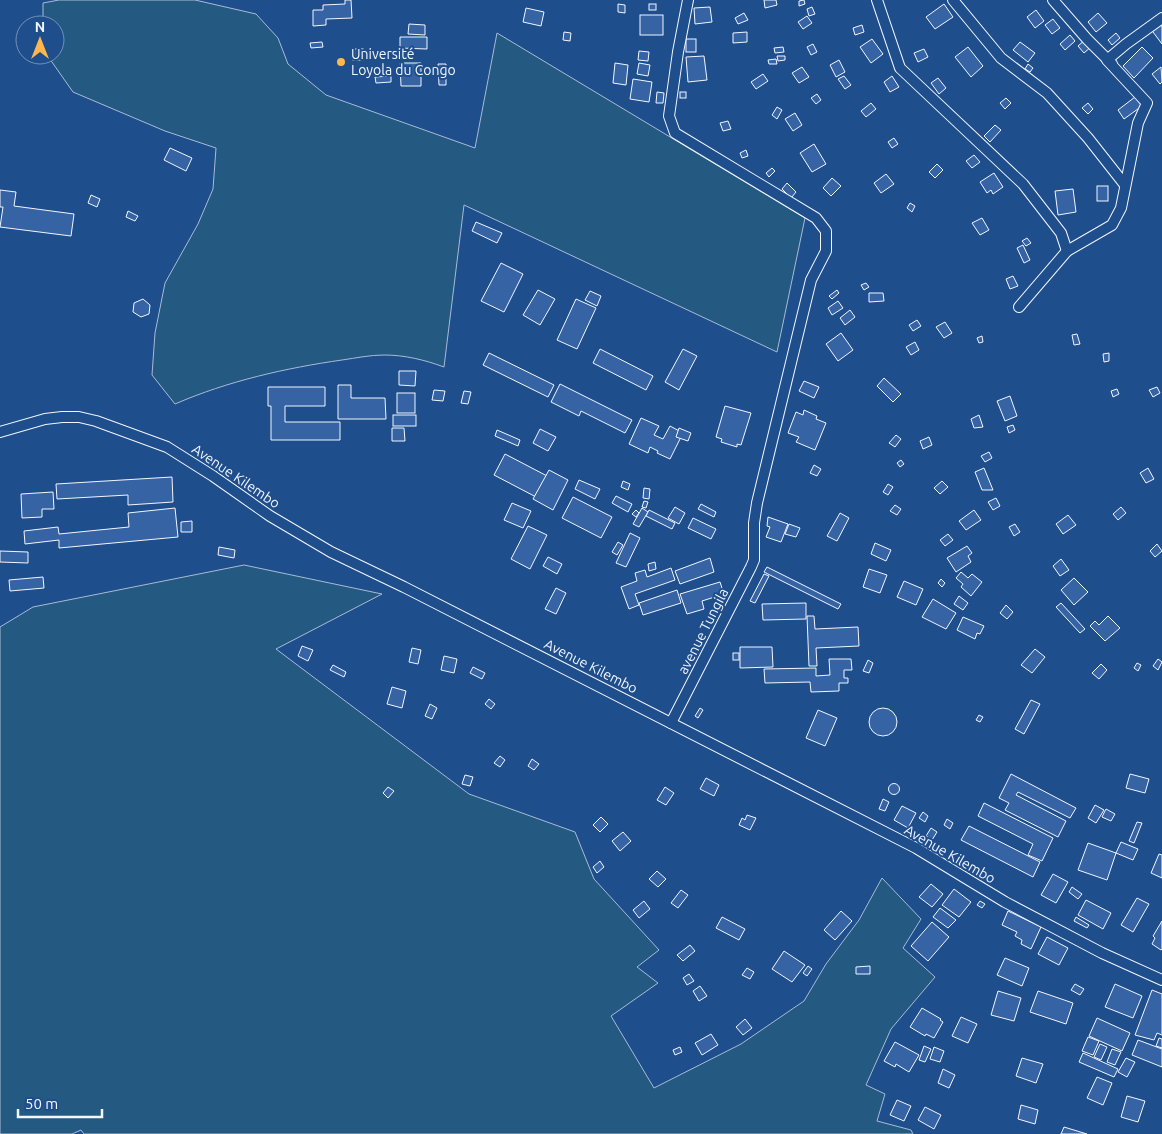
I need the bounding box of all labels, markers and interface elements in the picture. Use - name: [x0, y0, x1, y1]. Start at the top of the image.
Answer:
- north arrow: [15, 15, 65, 65]
- text: N: [35, 19, 45, 35]
- place label: Université Loyola du Congo: [351, 46, 456, 78]
- marker: Université Loyola du Congo: [335, 56, 347, 68]
- street label: Avenue Kilembo: [189, 441, 283, 511]
- street label: avenue Tungila: [674, 585, 732, 677]
- street label: Avenue Kilembo: [542, 636, 640, 696]
- street label: Avenue Kilembo: [902, 821, 998, 887]
- scale bar: [18, 1086, 101, 1118]
- text: 50 m: [25, 1095, 58, 1112]

